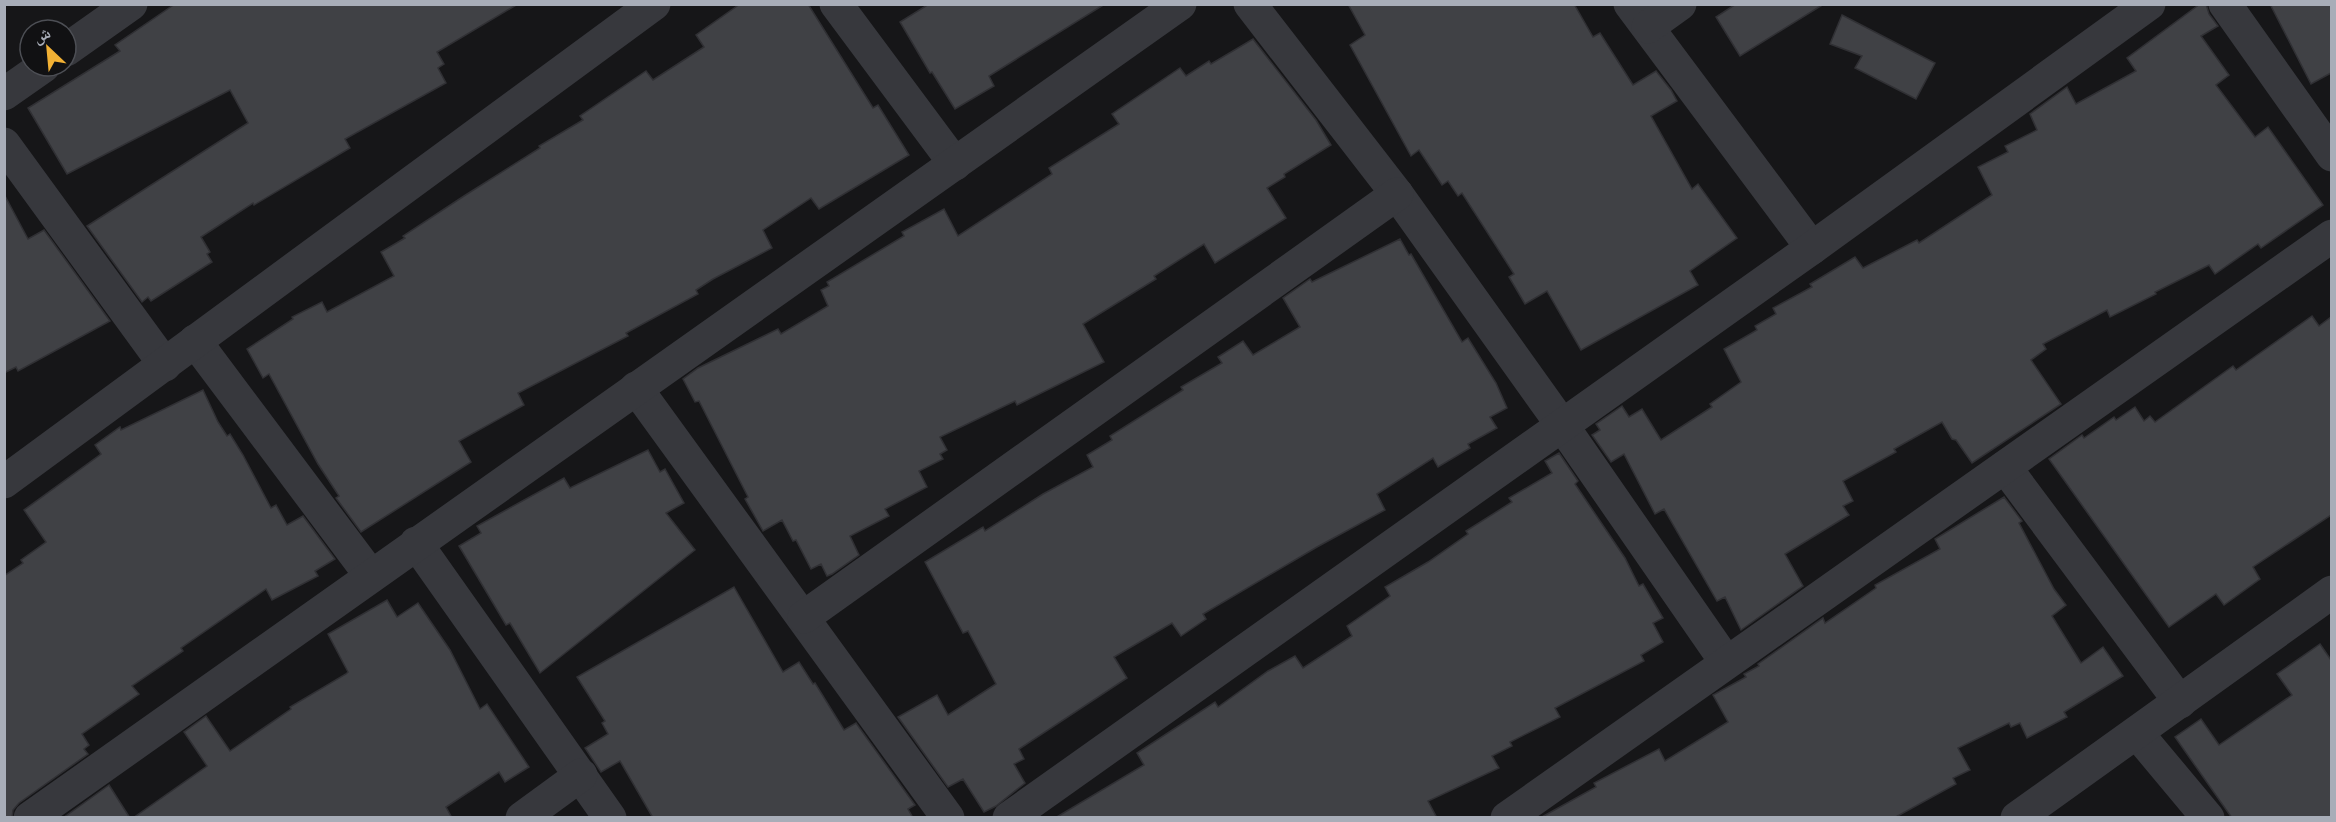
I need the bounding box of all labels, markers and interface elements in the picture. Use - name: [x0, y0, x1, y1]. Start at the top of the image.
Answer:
- north arrow: [18, 18, 78, 78]
- text: ش: [30, 23, 54, 48]

